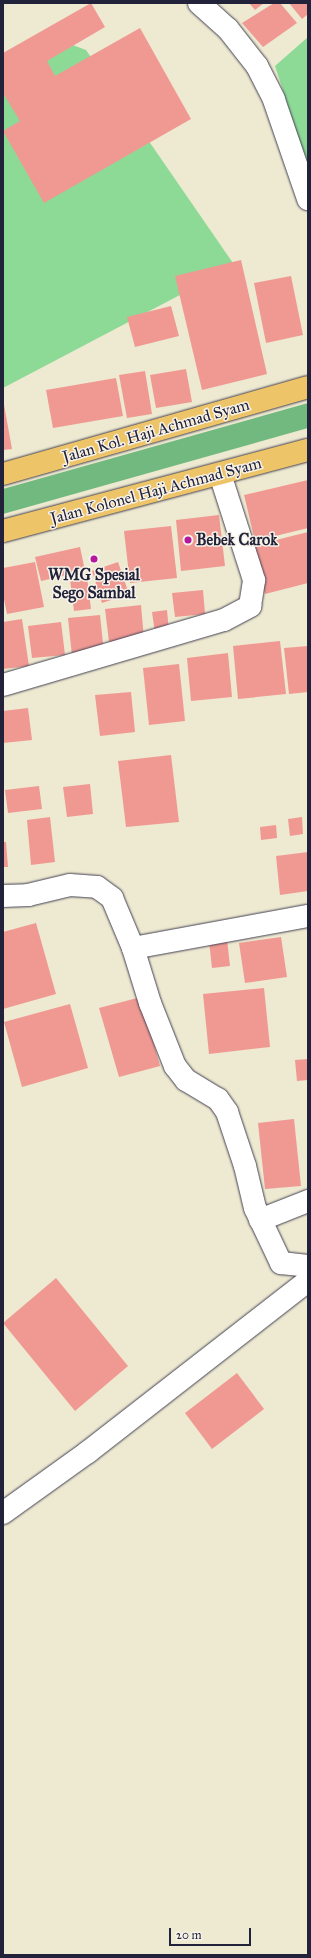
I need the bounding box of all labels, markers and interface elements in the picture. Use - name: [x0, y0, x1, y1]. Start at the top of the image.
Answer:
- street label: Jalan Kol. Haji Achmad Syam: [60, 395, 252, 467]
- street label: Jalan Kolonel Haji Achmad Syam: [48, 454, 264, 528]
- place label: Bebek Carok: [196, 530, 278, 550]
- marker: Bebek Carok: [183, 535, 193, 545]
- marker: WMG Spesial Sego Sambal: [89, 554, 99, 564]
- place label: WMG Spesial Sego Sambal: [48, 565, 140, 603]
- scale bar: [171, 1920, 253, 1946]
- text: 20 m: [176, 1928, 202, 1942]

